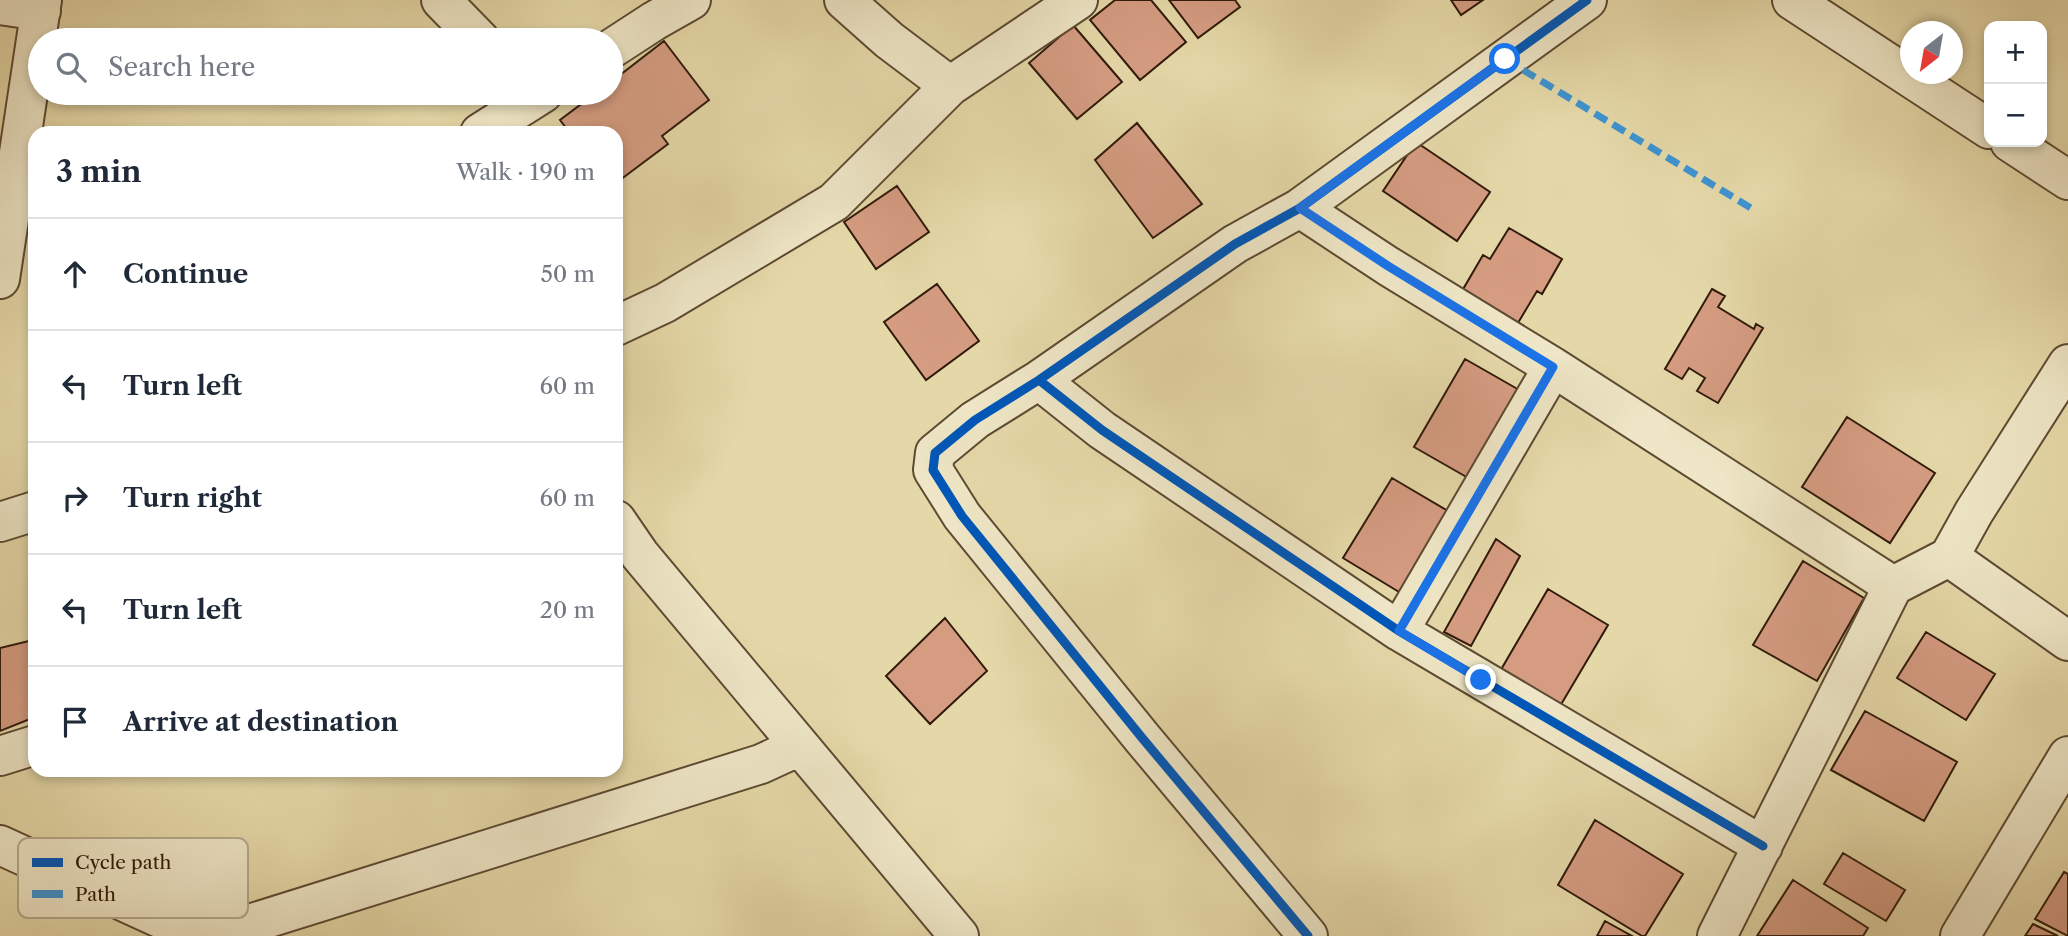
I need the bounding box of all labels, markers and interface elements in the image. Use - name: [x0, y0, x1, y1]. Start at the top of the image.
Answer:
- north arrow: [1900, 21, 1963, 84]
- map controls: [1984, 21, 2047, 147]
- button: +: [1984, 21, 2047, 84]
- search box: [28, 28, 623, 105]
- route start: [1489, 43, 1520, 74]
- icon: search: [52, 48, 90, 86]
- text: Search here: [108, 51, 255, 83]
- button: −: [1984, 84, 2047, 147]
- text: 3 min: [56, 153, 142, 190]
- text: Walk · 190 m: [456, 158, 595, 186]
- icon: ahead: [56, 255, 94, 293]
- text: Continue: [123, 258, 248, 290]
- text: 50 m: [540, 260, 595, 288]
- icon: left: [56, 367, 94, 405]
- text: Turn left: [123, 370, 242, 402]
- text: 60 m: [539, 372, 595, 400]
- icon: right: [56, 479, 94, 517]
- text: Turn right: [123, 482, 262, 514]
- text: 60 m: [539, 484, 595, 512]
- icon: left: [56, 591, 94, 629]
- text: Turn left: [123, 594, 242, 626]
- text: 20 m: [540, 596, 595, 624]
- route end: [1465, 664, 1496, 695]
- icon: arrive: [56, 703, 94, 741]
- text: Arrive at destination: [123, 706, 398, 738]
- legend: [18, 838, 248, 918]
- text: Cycle path: [75, 851, 171, 874]
- text: Path: [75, 883, 116, 906]

